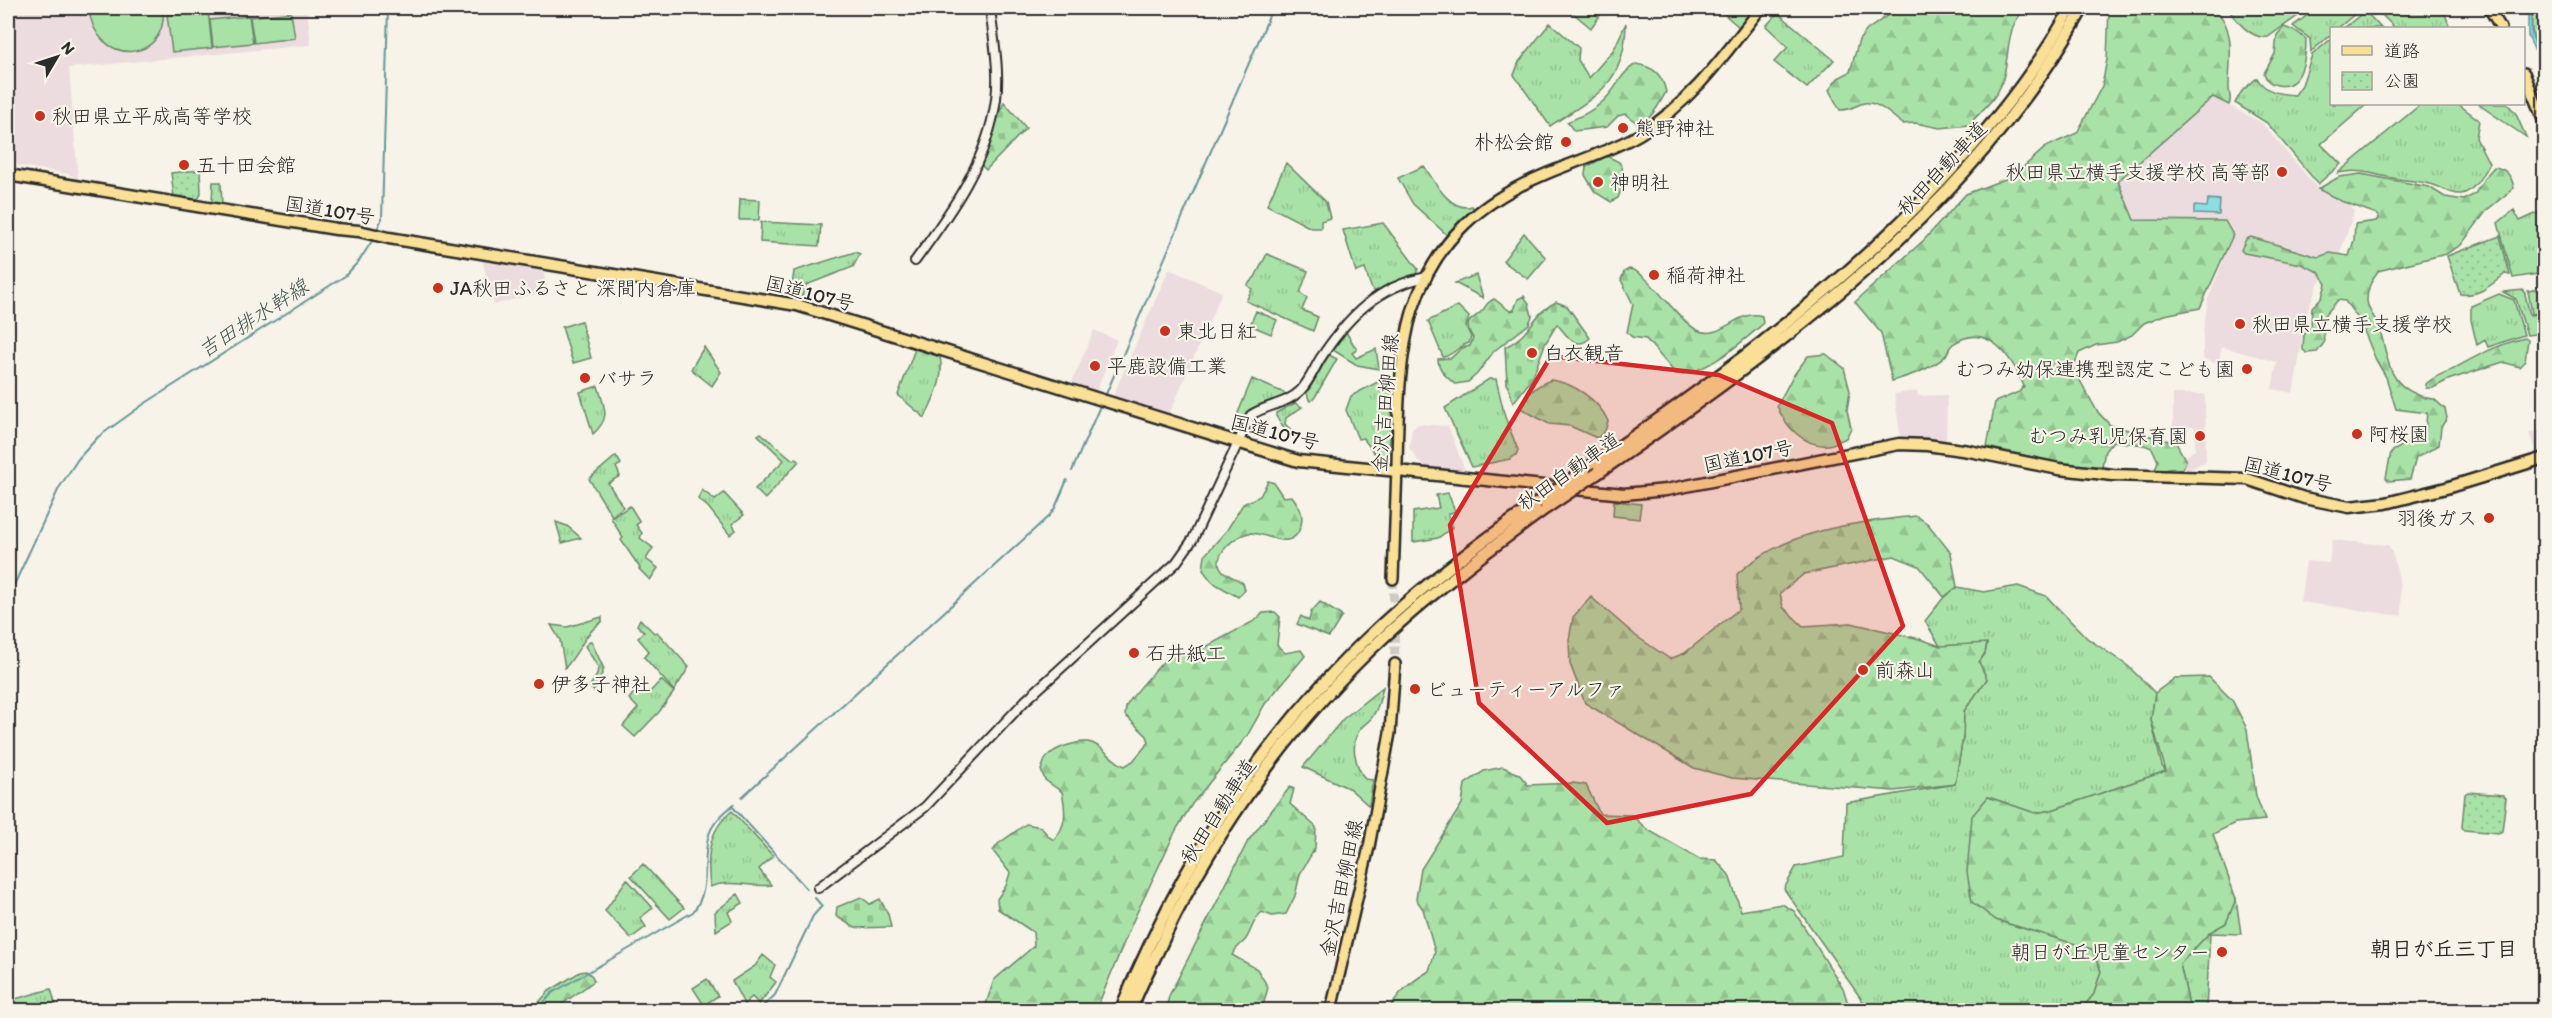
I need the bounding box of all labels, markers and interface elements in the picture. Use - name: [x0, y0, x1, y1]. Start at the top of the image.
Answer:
- north arrow: [27, 27, 87, 87]
- legend: [2330, 27, 2525, 105]
- text: N: [57, 38, 79, 58]
- text: 道路: [2384, 40, 2420, 62]
- text: 公園: [2384, 70, 2420, 92]
- place label: 秋田県立平成高等学校: [52, 104, 252, 128]
- marker: 秋田県立平成高等学校: [33, 109, 47, 123]
- place label: 熊野神社: [1635, 116, 1715, 140]
- street label: 秋田自動車道: [1892, 116, 1992, 220]
- marker: 熊野神社: [1616, 121, 1630, 135]
- place label: 朴松会館: [1474, 130, 1554, 154]
- marker: 朴松会館: [1559, 135, 1573, 149]
- place label: 五十田会館: [196, 153, 296, 177]
- marker: 五十田会館: [177, 158, 191, 172]
- place label: 秋田県立横手支援学校 高等部: [2006, 160, 2270, 184]
- marker: 秋田県立横手支援学校 高等部: [2275, 165, 2289, 179]
- place label: 神明社: [1610, 170, 1670, 194]
- marker: 神明社: [1591, 175, 1605, 189]
- street label: 国道107号: [283, 191, 377, 229]
- place label: 稲荷神社: [1666, 263, 1746, 287]
- marker: 稲荷神社: [1647, 268, 1661, 282]
- street label: 国道107号: [763, 270, 857, 316]
- water label: 吉田排水幹線: [193, 273, 313, 363]
- place label: JA秋田ふるさと 深間内倉庫: [450, 276, 696, 300]
- marker: JA秋田ふるさと 深間内倉庫: [431, 281, 445, 295]
- place label: 秋田県立横手支援学校: [2252, 312, 2452, 336]
- marker: 秋田県立横手支援学校: [2233, 317, 2247, 331]
- place label: 東北日紅: [1177, 319, 1257, 343]
- marker: 東北日紅: [1158, 324, 1172, 338]
- street label: 金沢吉田柳田線: [1367, 332, 1403, 474]
- place label: 白衣観音: [1544, 341, 1624, 365]
- marker: 白衣観音: [1525, 346, 1539, 360]
- place label: 平鹿設備工業: [1107, 354, 1227, 378]
- place label: むつみ幼保連携型認定こども園: [1955, 357, 2235, 381]
- marker: 平鹿設備工業: [1088, 359, 1102, 373]
- marker: むつみ幼保連携型認定こども園: [2240, 362, 2254, 376]
- place label: バサラ: [597, 366, 657, 390]
- marker: バサラ: [578, 371, 592, 385]
- street label: 国道107号: [1228, 409, 1322, 455]
- place label: 阿桜園: [2369, 422, 2429, 446]
- place label: むつみ乳児保育園: [2028, 424, 2188, 448]
- street label: 秋田自動車道: [1513, 427, 1625, 515]
- marker: 阿桜園: [2350, 427, 2364, 441]
- marker: むつみ乳児保育園: [2193, 429, 2207, 443]
- street label: 国道107号: [1701, 435, 1795, 477]
- street label: 国道107号: [2241, 451, 2335, 497]
- place label: 羽後ガス: [2397, 506, 2477, 530]
- marker: 羽後ガス: [2482, 511, 2496, 525]
- place label: 石井紙工: [1146, 641, 1226, 665]
- marker: 石井紙工: [1127, 646, 1141, 660]
- place label: 前森山: [1875, 658, 1935, 682]
- marker: 前森山: [1856, 663, 1870, 677]
- place label: 伊多子神社: [551, 672, 651, 696]
- marker: 伊多子神社: [532, 677, 546, 691]
- place label: ビューティーアルファ: [1427, 677, 1625, 701]
- marker: ビューティーアルファ: [1408, 682, 1422, 696]
- street label: 秋田自動車道: [1175, 754, 1261, 868]
- street label: 金沢吉田柳田線: [1315, 817, 1367, 959]
- district label: 朝日が丘三丁目: [2371, 936, 2518, 961]
- place label: 朝日が丘児童センター: [2011, 940, 2210, 964]
- marker: 朝日が丘児童センター: [2215, 945, 2229, 959]

